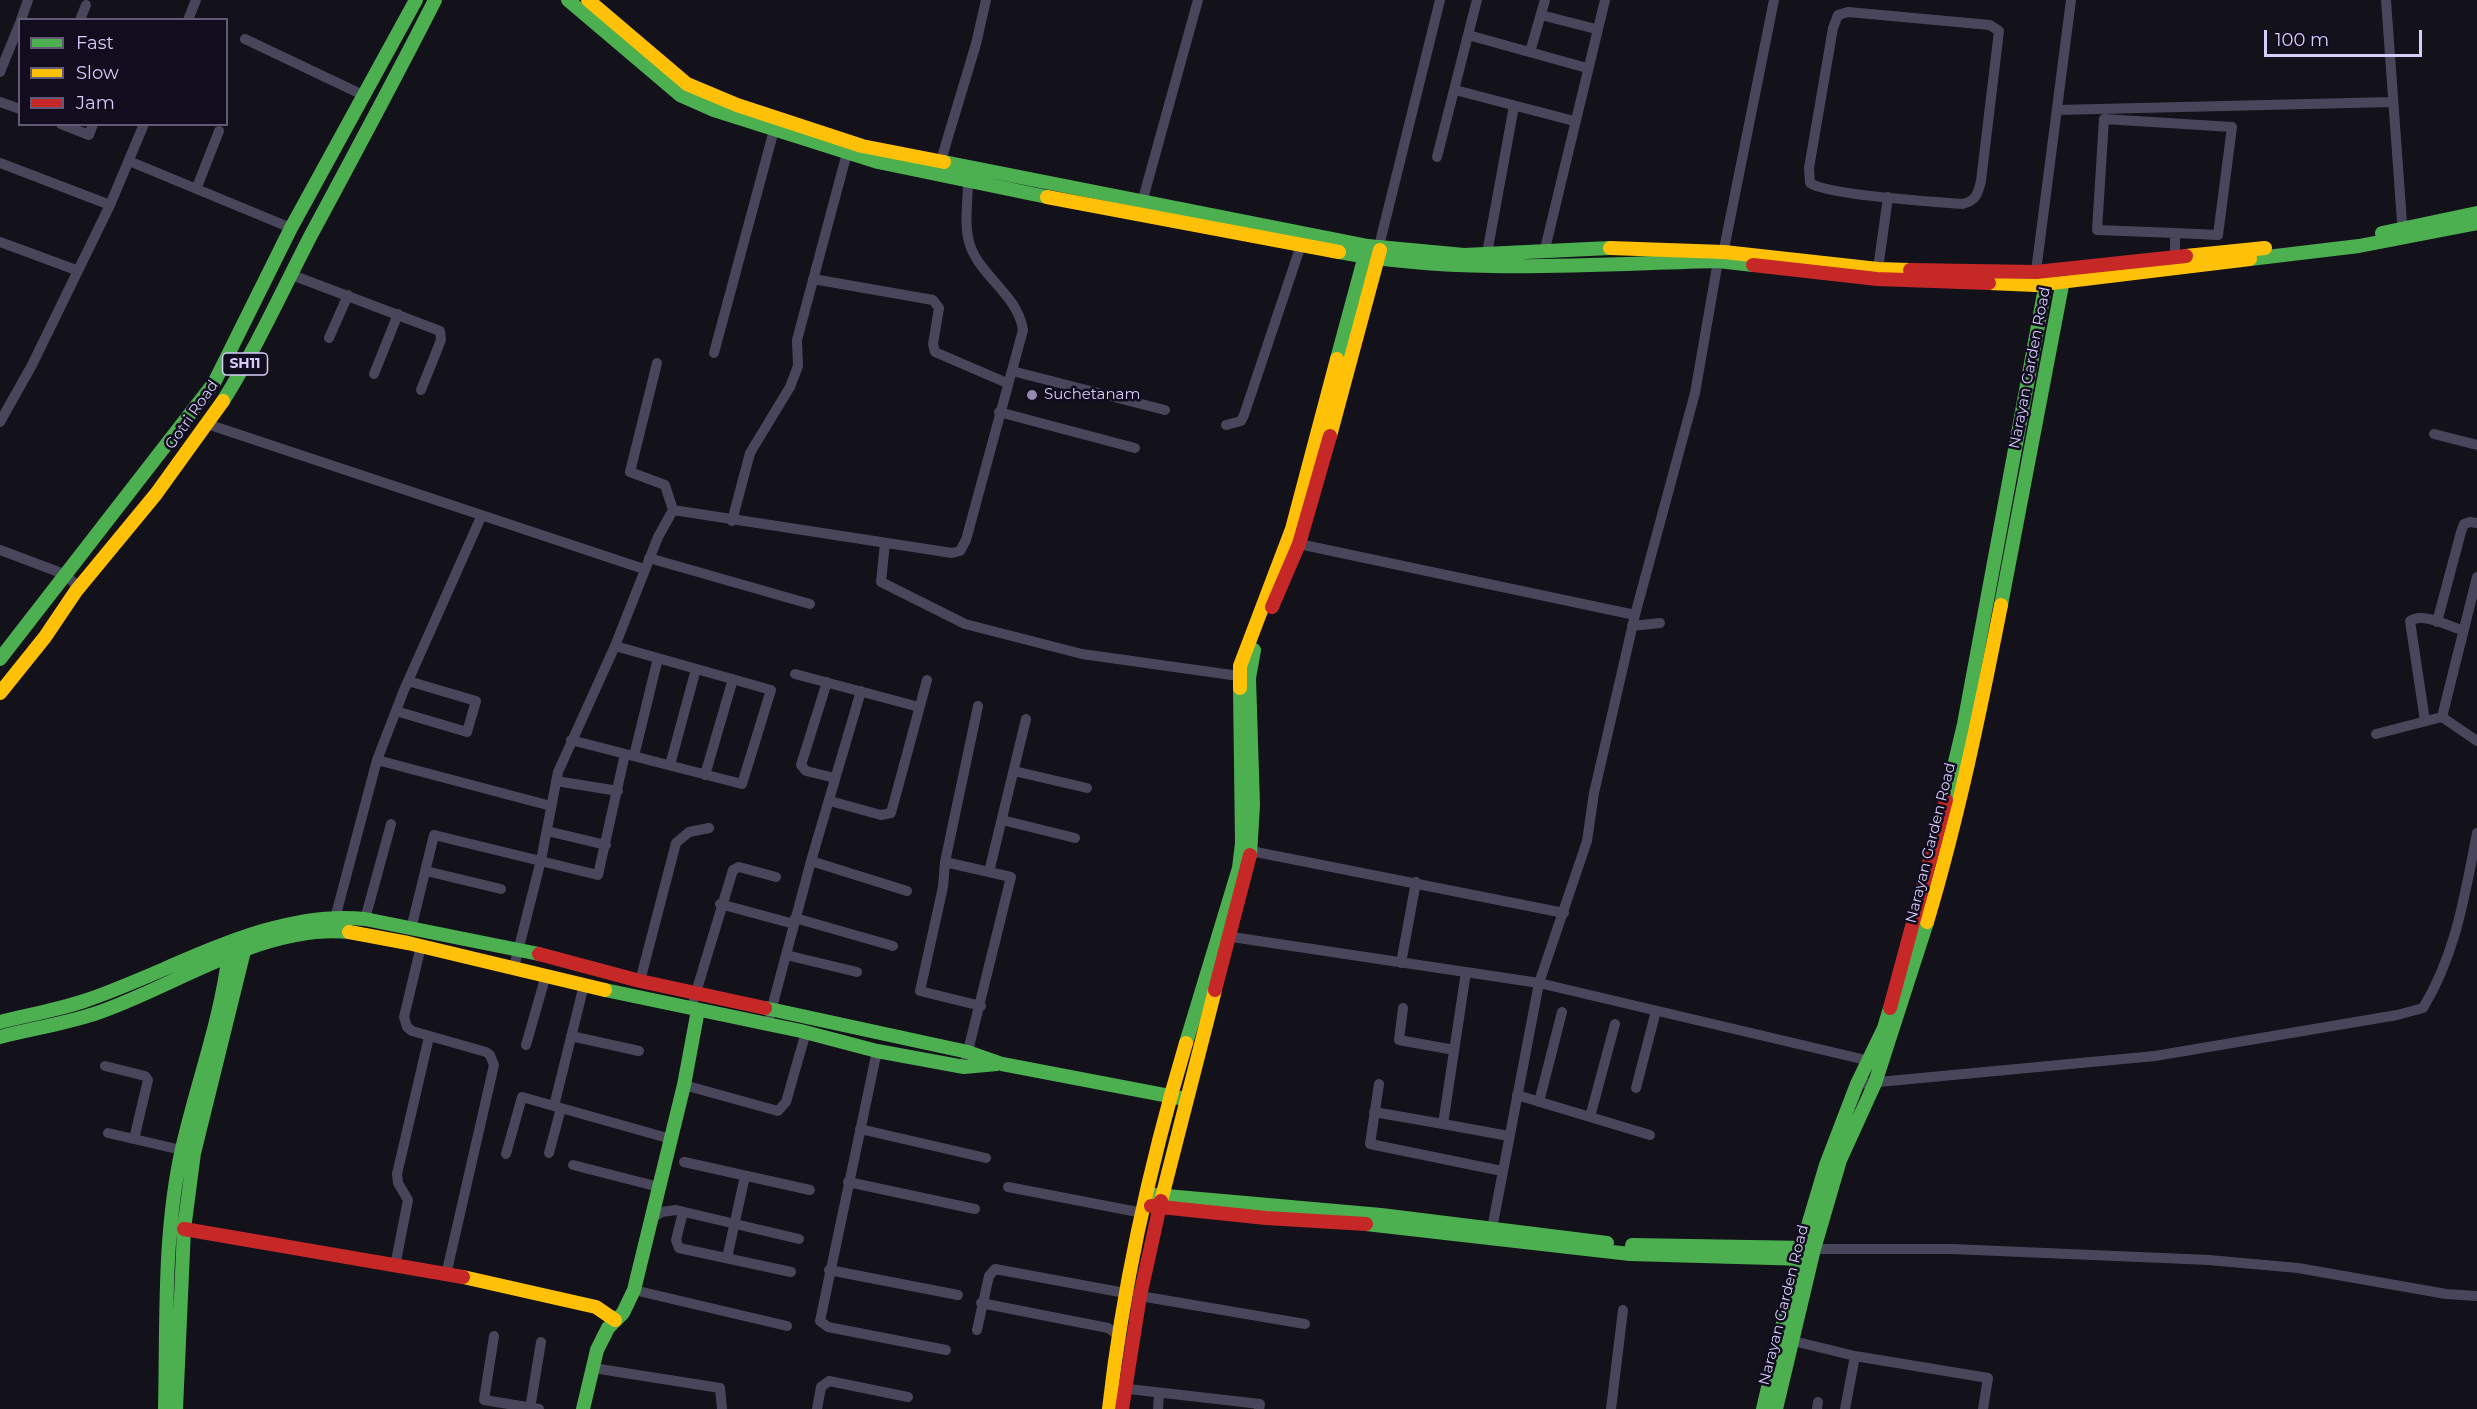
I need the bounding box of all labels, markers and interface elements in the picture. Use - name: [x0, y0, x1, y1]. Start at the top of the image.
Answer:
- legend: [18, 18, 228, 126]
- scale bar: [2267, 18, 2424, 56]
- text: 100 m: [2275, 29, 2329, 51]
- text: Fast: [76, 32, 114, 54]
- text: Slow: [76, 62, 119, 84]
- text: Jam: [76, 92, 115, 114]
- street label: Narayan Garden Road: [2005, 286, 2055, 450]
- road number: SH11: [222, 353, 268, 375]
- street label: Gotri Road: [162, 377, 222, 453]
- place label: Suchetanam: [1044, 386, 1140, 404]
- marker: Suchetanam: [1025, 388, 1039, 402]
- street label: Narayan Garden Road: [1902, 761, 1960, 925]
- street label: Narayan Garden Road: [1755, 1223, 1813, 1387]

